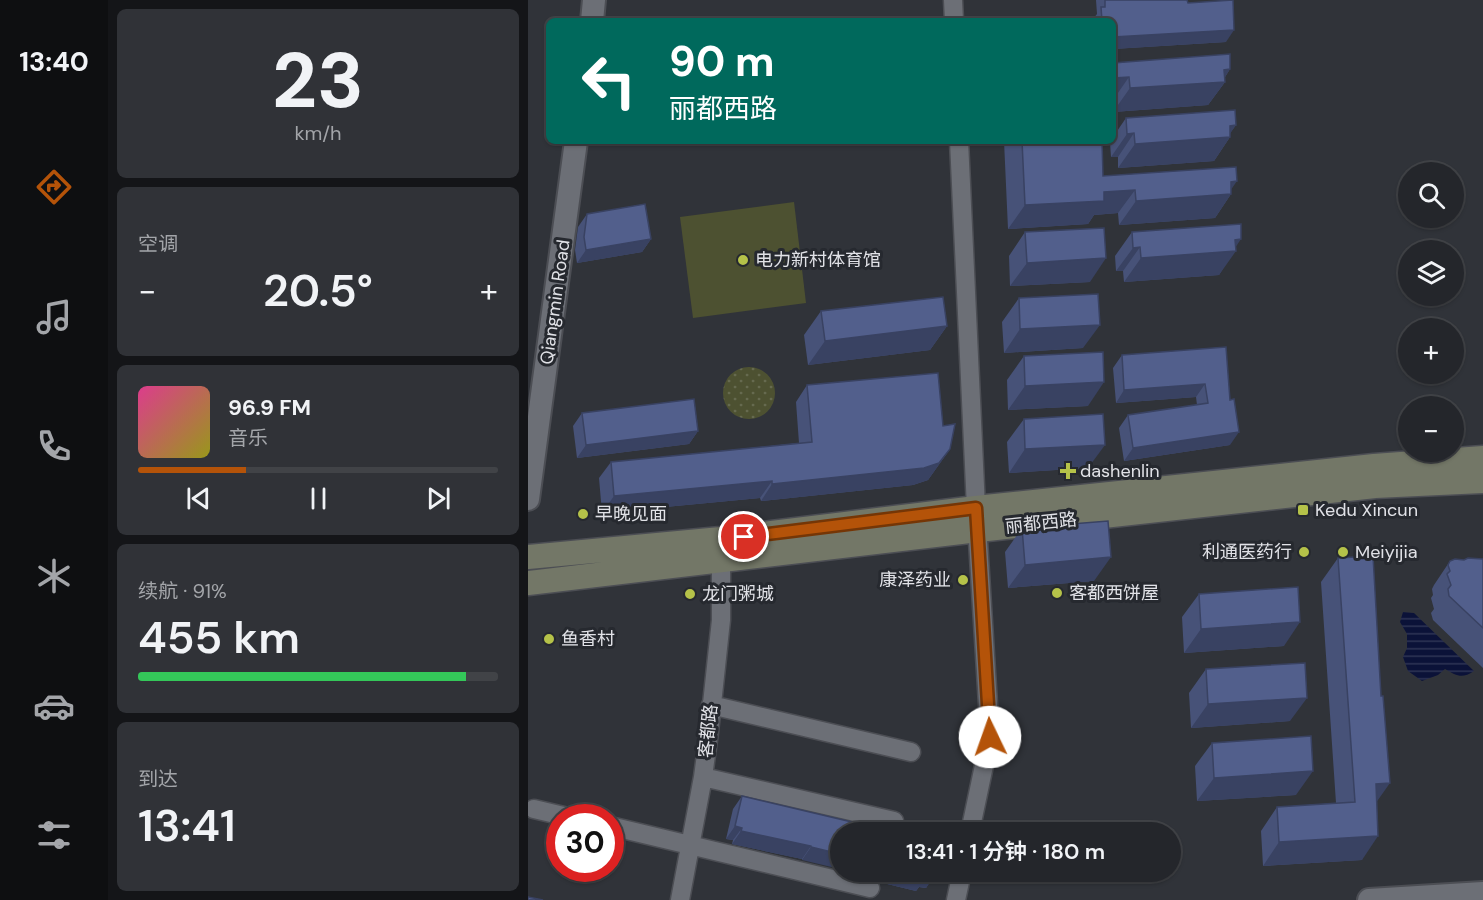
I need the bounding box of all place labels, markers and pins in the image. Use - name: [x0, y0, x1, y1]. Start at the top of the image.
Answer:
- place label: 电力新村体育馆: [755, 248, 881, 272]
- marker: 电力新村体育馆: [736, 253, 750, 267]
- place label: dashenlin: [1080, 459, 1160, 483]
- marker: dashenlin: [1061, 464, 1075, 478]
- place label: Kedu Xincun: [1315, 498, 1418, 522]
- place label: 早晚见面: [595, 502, 667, 526]
- marker: Kedu Xincun: [1296, 503, 1310, 517]
- marker: 早晚见面: [576, 507, 590, 521]
- pin: [718, 511, 769, 562]
- place label: 利通医药行: [1202, 540, 1292, 564]
- place label: Meiyijia: [1355, 540, 1418, 564]
- marker: 利通医药行: [1297, 545, 1311, 559]
- marker: Meiyijia: [1336, 545, 1350, 559]
- place label: 康泽药业: [879, 568, 951, 592]
- marker: 康泽药业: [956, 573, 970, 587]
- place label: 客都西饼屋: [1069, 581, 1159, 605]
- place label: 龙门粥城: [702, 582, 774, 606]
- marker: 客都西饼屋: [1050, 586, 1064, 600]
- marker: 龙门粥城: [683, 587, 697, 601]
- place label: 鱼香村: [561, 627, 615, 651]
- marker: 鱼香村: [542, 632, 556, 646]

